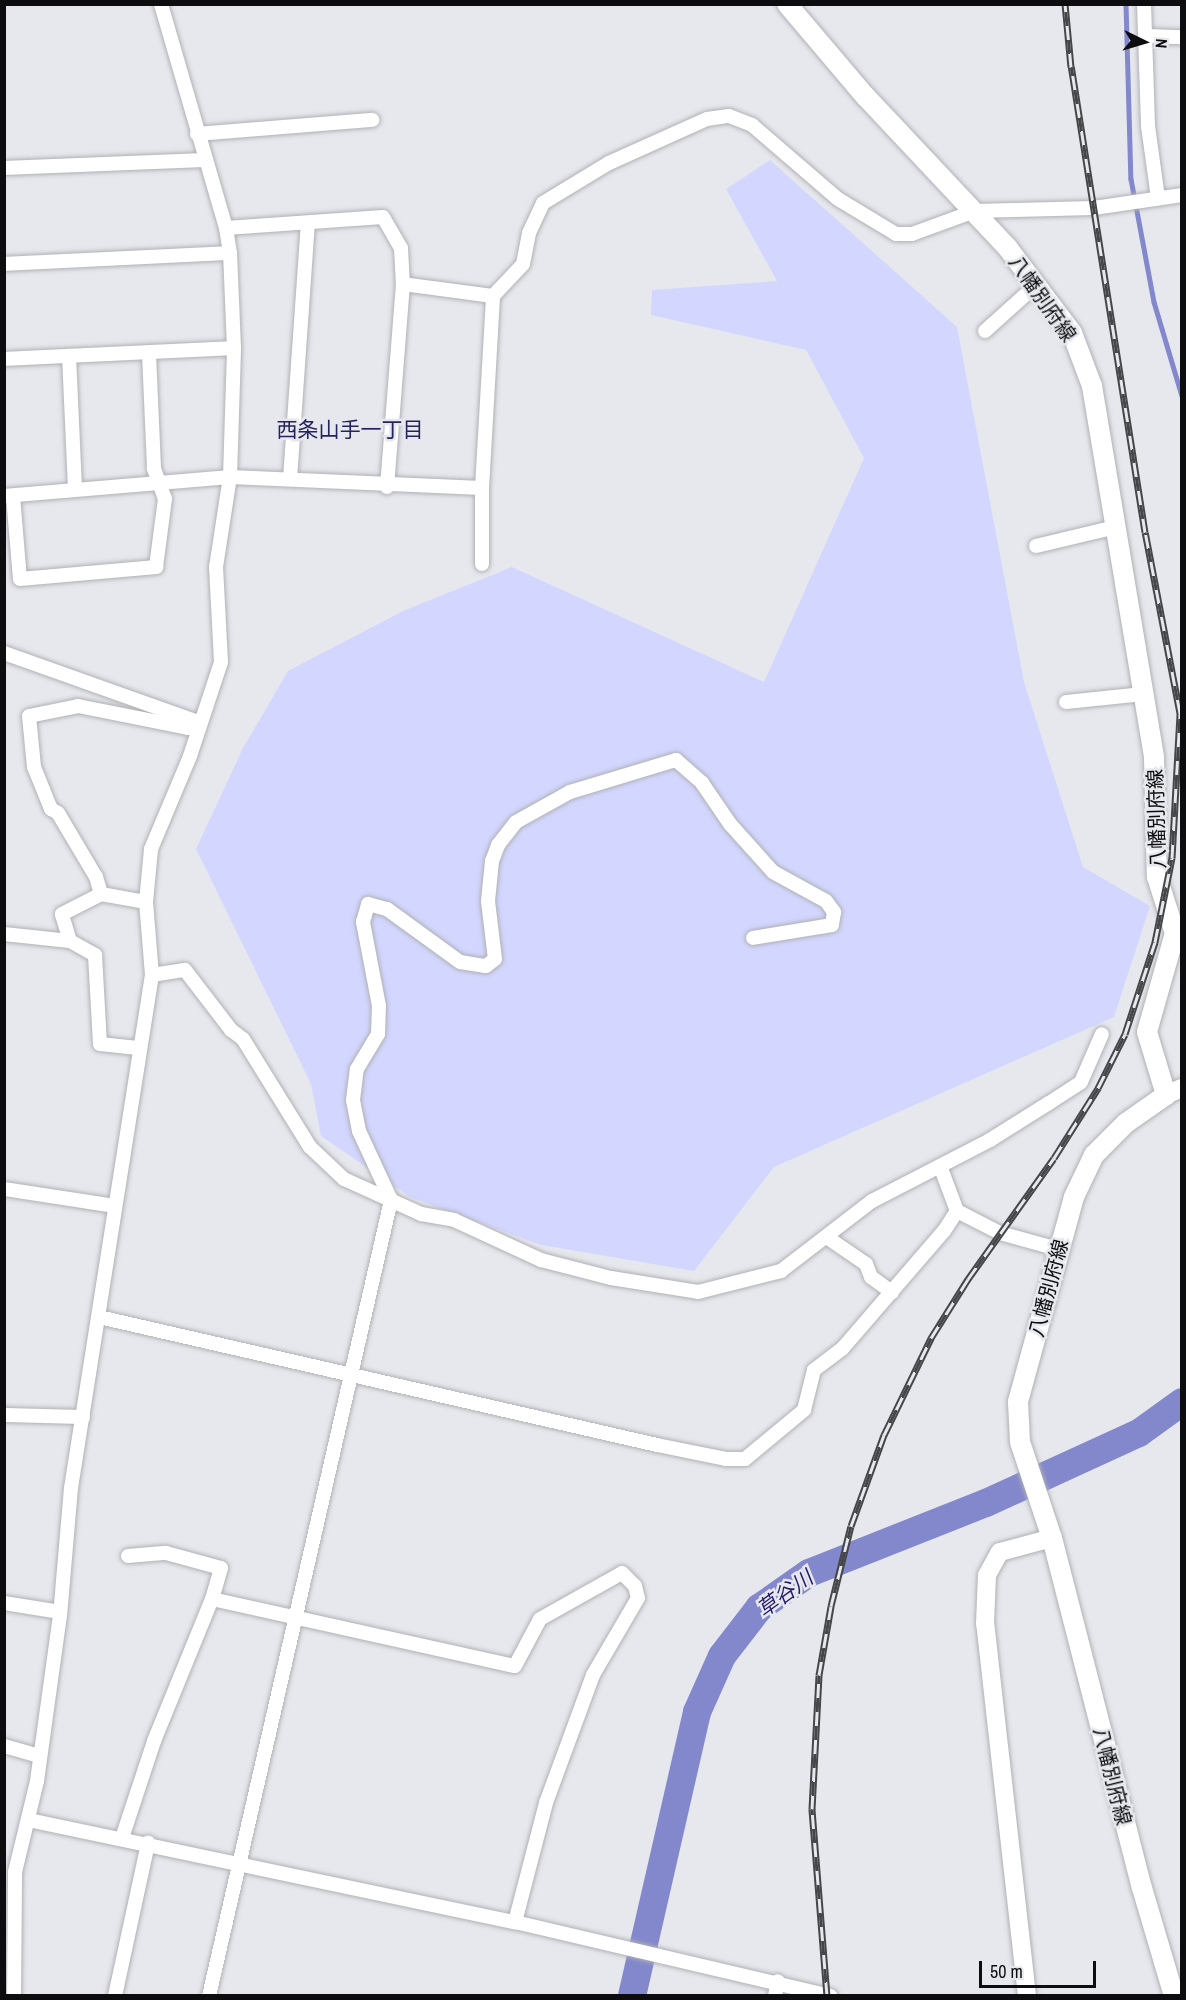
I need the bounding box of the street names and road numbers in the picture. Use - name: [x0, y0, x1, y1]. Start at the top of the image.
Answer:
- street label: 八幡別府線: [1004, 250, 1082, 346]
- street label: 八幡別府線: [1142, 769, 1170, 869]
- street label: 八幡別府線: [1023, 1237, 1073, 1339]
- street label: 八幡別府線: [1089, 1725, 1137, 1827]

